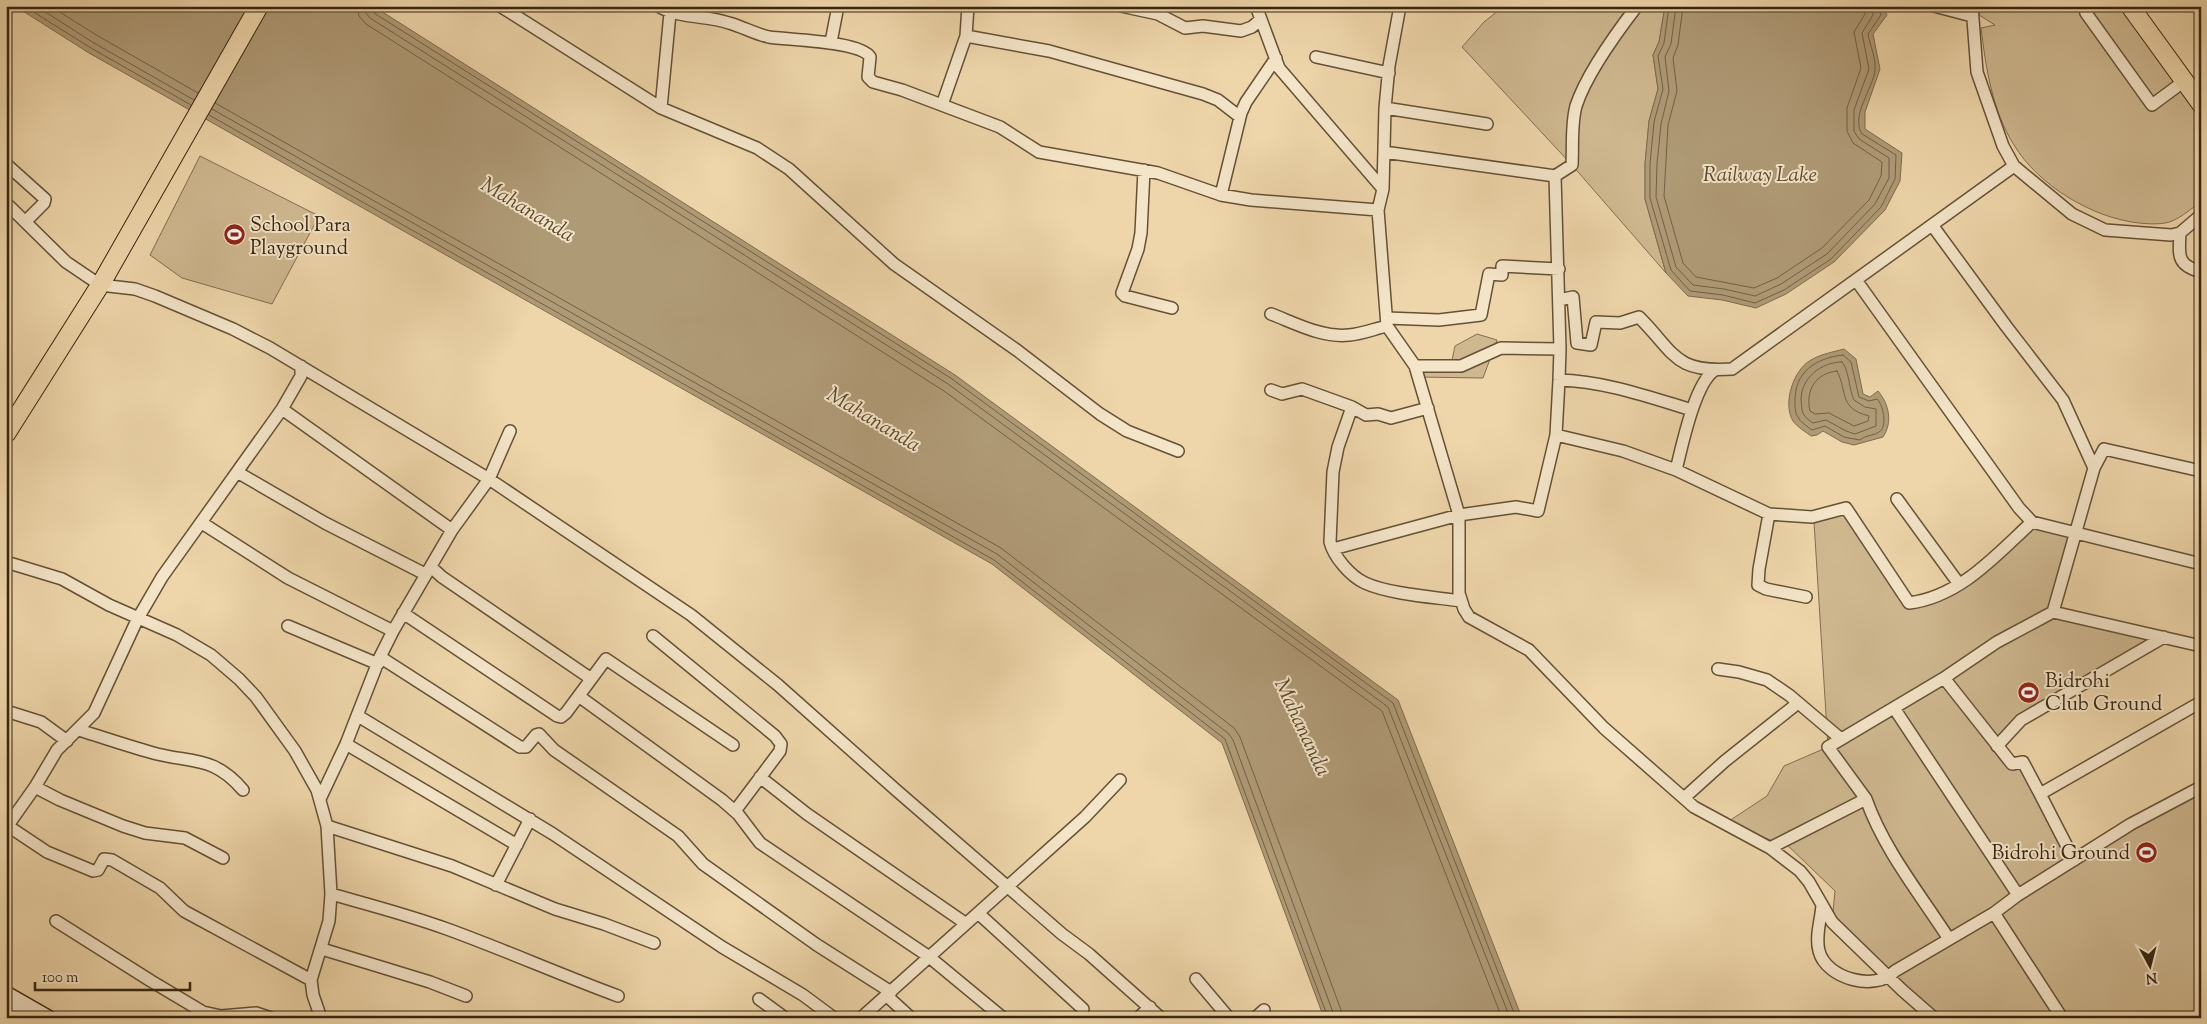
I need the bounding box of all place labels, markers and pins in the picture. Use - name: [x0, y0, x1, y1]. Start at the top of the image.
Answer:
- place label: School Para Playground: [250, 212, 351, 264]
- sports icon: School Para Playground: [222, 223, 246, 247]
- place label: Bidrohi Club Ground: [2045, 668, 2162, 720]
- sports icon: Bidrohi Club Ground: [2017, 680, 2041, 704]
- place label: Bidrohi Ground: [1991, 840, 2130, 869]
- sports icon: Bidrohi Ground: [2134, 840, 2158, 864]

